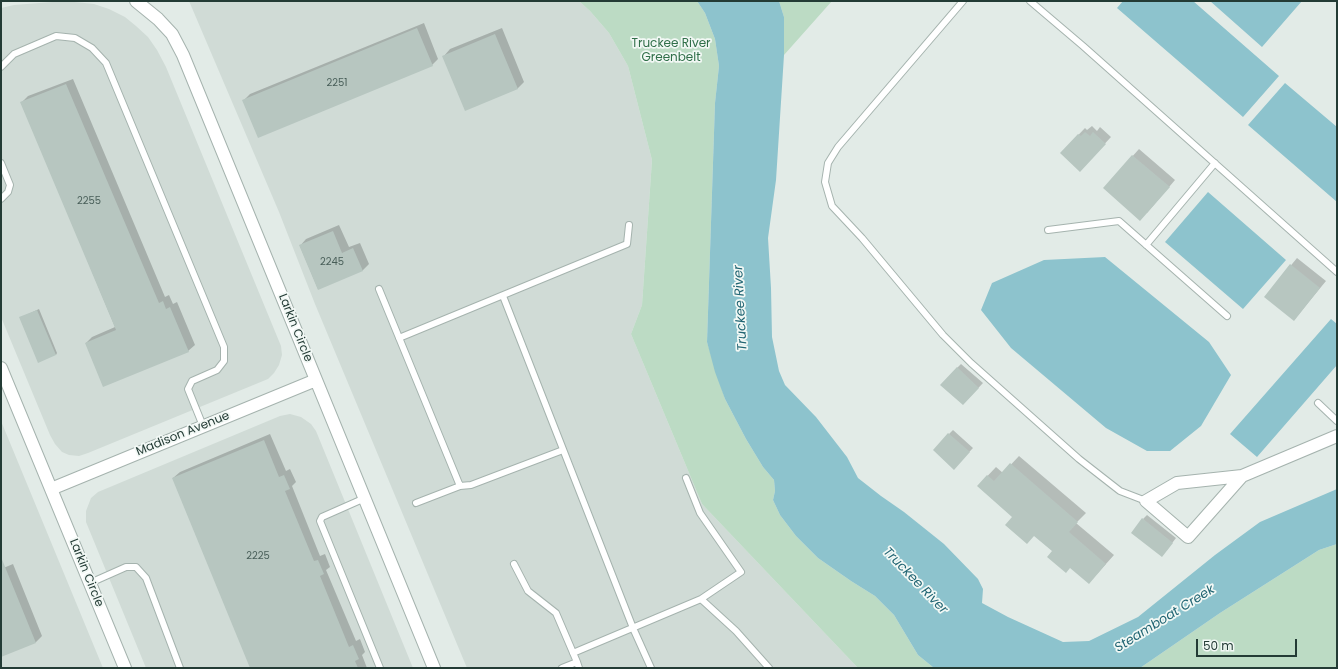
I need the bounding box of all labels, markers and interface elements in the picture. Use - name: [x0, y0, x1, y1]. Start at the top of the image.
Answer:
- park label: Truckee River Greenbelt: [631, 37, 711, 65]
- house number: 2251: [327, 77, 347, 89]
- house number: 2255: [77, 195, 101, 207]
- house number: 2245: [320, 256, 344, 268]
- water label: Truckee River: [731, 265, 751, 351]
- street label: Larkin Circle: [275, 292, 315, 364]
- street label: Madison Avenue: [134, 409, 232, 459]
- street label: Larkin Circle: [66, 537, 106, 609]
- water label: Truckee River: [879, 545, 951, 617]
- house number: 2225: [246, 550, 270, 562]
- water label: Steamboat Creek: [1112, 582, 1218, 656]
- scale bar: [1198, 631, 1299, 657]
- text: 50 m: [1203, 637, 1234, 654]

